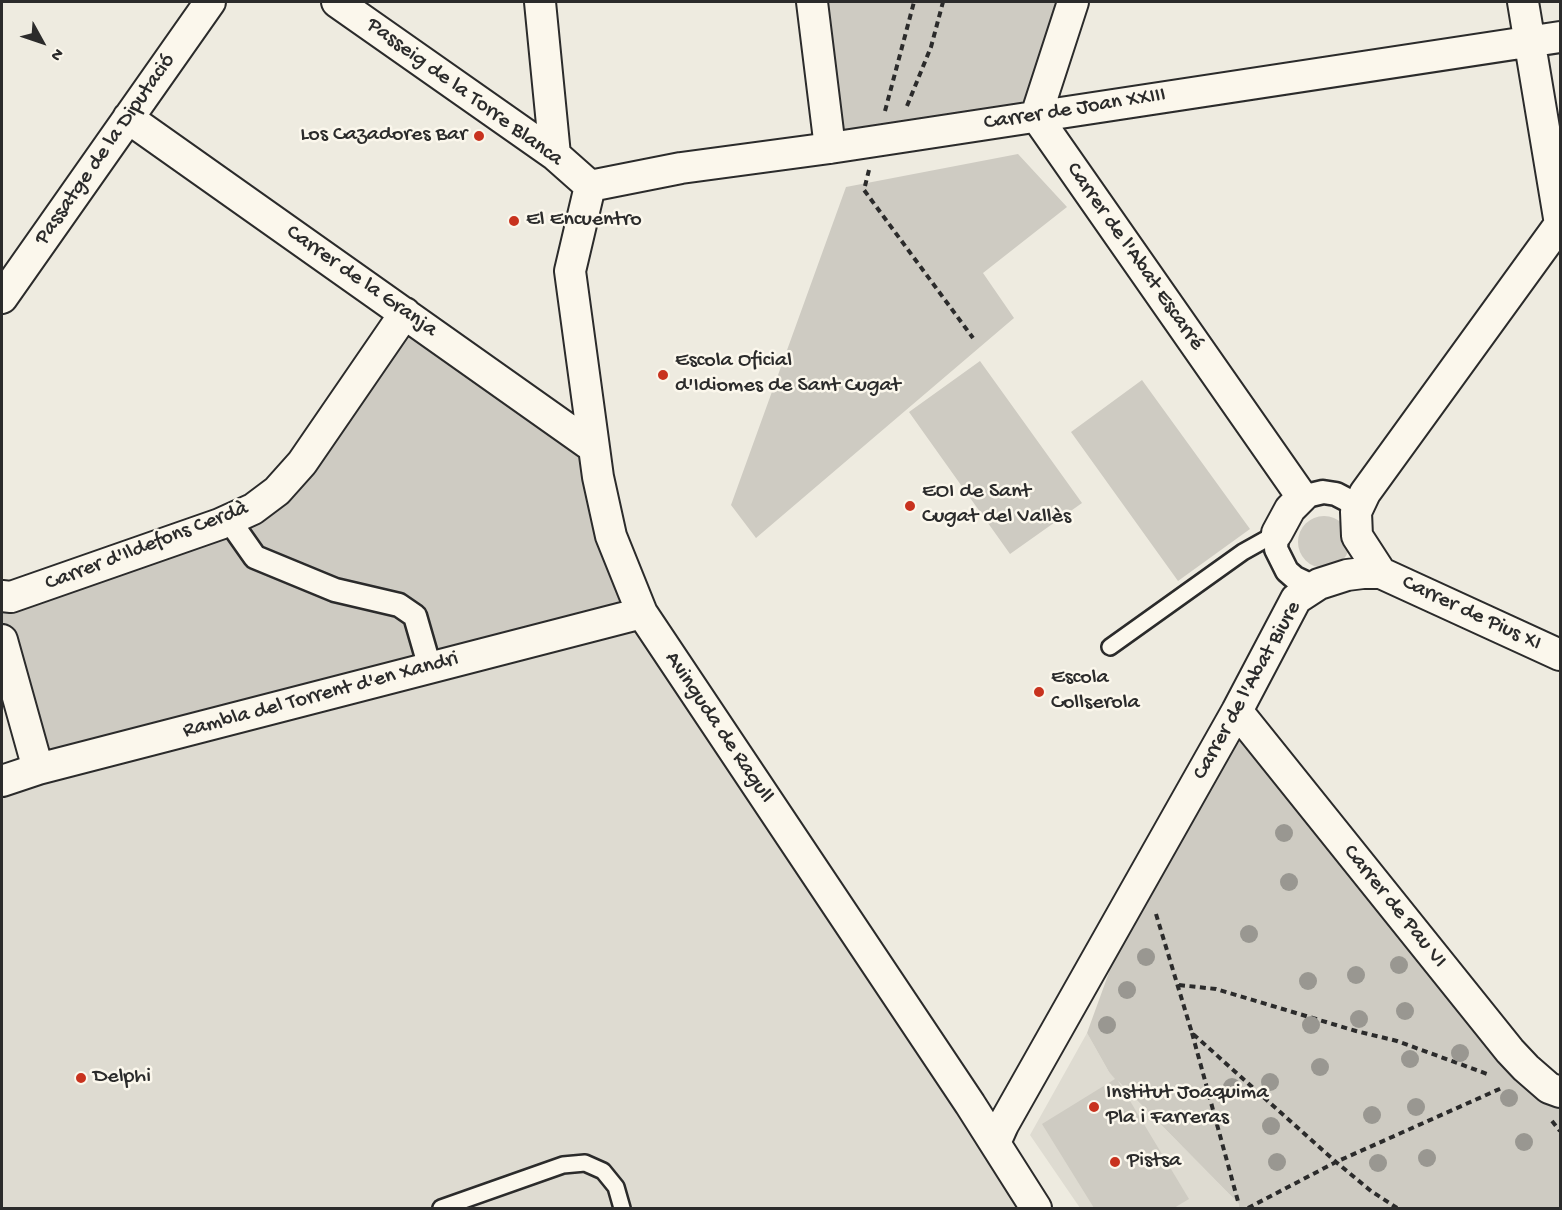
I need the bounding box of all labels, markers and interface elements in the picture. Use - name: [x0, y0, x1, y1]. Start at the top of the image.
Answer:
- north arrow: [12, 12, 72, 72]
- street label: Passeig de la Torre Blanca: [361, 13, 567, 173]
- text: N: [46, 44, 67, 64]
- street label: Passatge de la Diputació: [30, 49, 182, 251]
- street label: Carrer de Joan XXIII: [982, 83, 1168, 137]
- place label: Los Cazadores Bar: [300, 123, 467, 149]
- marker: Los Cazadores Bar: [472, 129, 486, 143]
- street label: Carrer de l'Abat Escarré: [1059, 158, 1209, 356]
- place label: El Encuentro: [526, 208, 642, 234]
- marker: El Encuentro: [507, 214, 521, 228]
- street label: Carrer de la Granja: [280, 220, 442, 344]
- place label: Escola Oficial d'Idiomes de Sant Cugat: [675, 349, 901, 400]
- marker: Escola Oficial d'Idiomes de Sant Cugat: [656, 368, 670, 382]
- place label: EOI de Sant Cugat del Vallès: [922, 480, 1071, 532]
- street label: Carrer d'Ildefons Cerdà: [42, 496, 252, 598]
- marker: EOI de Sant Cugat del Vallès: [903, 499, 917, 513]
- street label: Carrer de Pius XI: [1397, 570, 1545, 658]
- street label: Carrer de l'Abat Biure: [1188, 597, 1308, 785]
- street label: Rambla del Torrent d'en Xandri: [180, 646, 462, 746]
- street label: Avinguda de Ragull: [658, 647, 778, 809]
- place label: Escola Collserola: [1051, 666, 1140, 718]
- marker: Escola Collserola: [1032, 685, 1046, 699]
- street label: Carrer de Pau VI: [1336, 840, 1452, 974]
- place label: Delphi: [93, 1065, 151, 1091]
- marker: Delphi: [74, 1071, 88, 1085]
- place label: Institut Joaquima Pla i Farreras: [1106, 1081, 1268, 1132]
- marker: Institut Joaquima Pla i Farreras: [1087, 1100, 1101, 1114]
- place label: Pistsa: [1127, 1149, 1181, 1175]
- marker: Pistsa: [1108, 1155, 1122, 1169]

